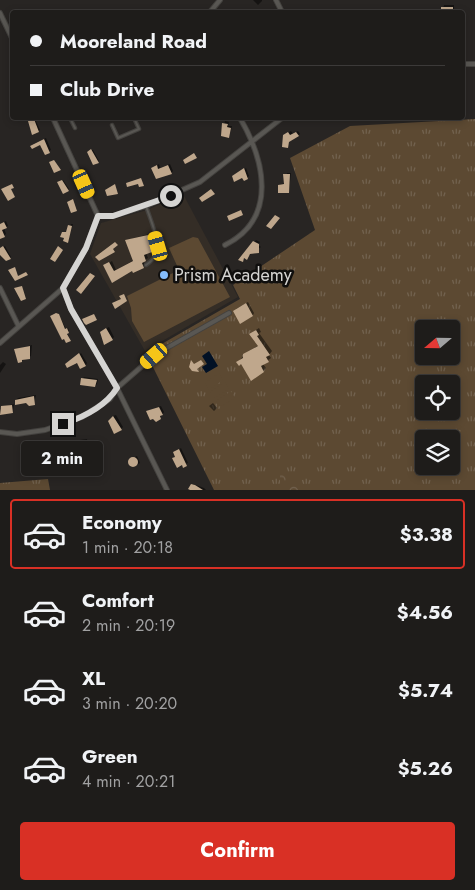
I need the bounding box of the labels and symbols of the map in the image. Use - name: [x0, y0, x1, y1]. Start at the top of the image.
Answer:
- car: [71, 167, 96, 201]
- route start: [160, 185, 182, 207]
- car: [146, 230, 169, 262]
- place label: Prism Academy: [174, 262, 292, 288]
- marker: Prism Academy: [158, 269, 170, 281]
- north arrow: [415, 320, 460, 365]
- car: [137, 340, 170, 372]
- route end: [52, 413, 74, 435]
- callout: 2 min: [22, 442, 104, 476]

